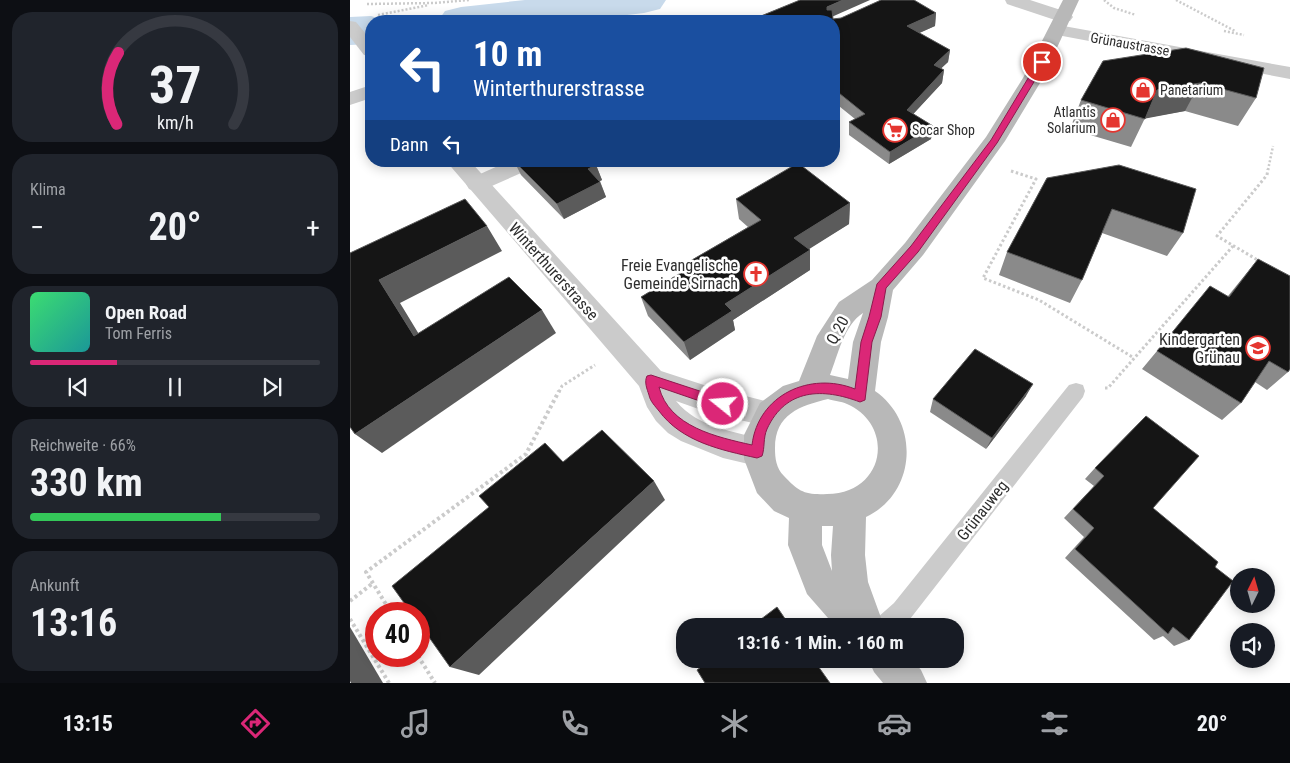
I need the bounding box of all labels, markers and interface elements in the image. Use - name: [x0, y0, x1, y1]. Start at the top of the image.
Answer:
- street label: Grünaustrasse: [1089, 29, 1171, 59]
- text: 10 m: [473, 34, 542, 75]
- icon: left: [390, 35, 455, 100]
- pin: [1021, 41, 1063, 83]
- icon: arrive: [1028, 48, 1056, 76]
- text: 37: [149, 55, 201, 116]
- text: Winterthurerstrasse: [473, 76, 645, 101]
- shop icon: Panetarium: [1130, 77, 1156, 103]
- place label: Panetarium: [1160, 82, 1223, 98]
- place label: Atlantis Solarium: [1047, 104, 1096, 136]
- shop icon: Atlantis Solarium: [1100, 107, 1126, 133]
- text: km/h: [157, 112, 193, 133]
- supermarket icon: Socar Shop: [882, 117, 908, 143]
- place label: Socar Shop: [912, 122, 975, 138]
- icon: left: [438, 130, 466, 158]
- text: Dann: [390, 133, 428, 156]
- text: Klima: [30, 180, 66, 199]
- text: 20°: [148, 205, 202, 249]
- text: −: [30, 211, 44, 244]
- text: +: [306, 211, 320, 244]
- street label: Winterthurerstrasse: [505, 219, 602, 324]
- place label: Freie Evangelische Gemeinde Sirnach: [621, 256, 738, 293]
- church icon: Freie Evangelische Gemeinde Sirnach: [743, 261, 769, 287]
- text: Open Road: [105, 301, 187, 324]
- street label: Q 20: [822, 313, 853, 348]
- text: Tom Ferris: [105, 324, 172, 343]
- place label: Kindergarten Grünau: [1159, 330, 1240, 367]
- school or university icon: Kindergarten Grünau: [1245, 335, 1271, 361]
- icon: previous: [64, 373, 92, 401]
- icon: pause: [161, 373, 189, 401]
- icon: next: [258, 373, 286, 401]
- position arrow: [696, 377, 748, 429]
- text: Reichweite · 66%: [30, 436, 136, 455]
- text: 330 km: [30, 461, 143, 505]
- street label: Grünauweg: [953, 476, 1012, 544]
- north arrow: [1230, 568, 1275, 612]
- map controls: [1230, 568, 1275, 668]
- text: Ankunft: [30, 576, 79, 595]
- text: 13:16: [30, 601, 117, 645]
- speed limit sign: 40: [365, 602, 430, 667]
- button: sound: [1230, 623, 1275, 668]
- text: 13:16 · 1 Min. · 160 m: [736, 631, 904, 654]
- icon: directions: [238, 706, 273, 741]
- icon: music: [398, 706, 433, 741]
- icon: phone: [557, 706, 592, 741]
- icon: climate: [717, 706, 752, 741]
- icon: car: [877, 706, 912, 741]
- icon: filters: [1037, 706, 1072, 741]
- text: 13:15: [62, 711, 113, 736]
- text: 20°: [1197, 711, 1228, 736]

